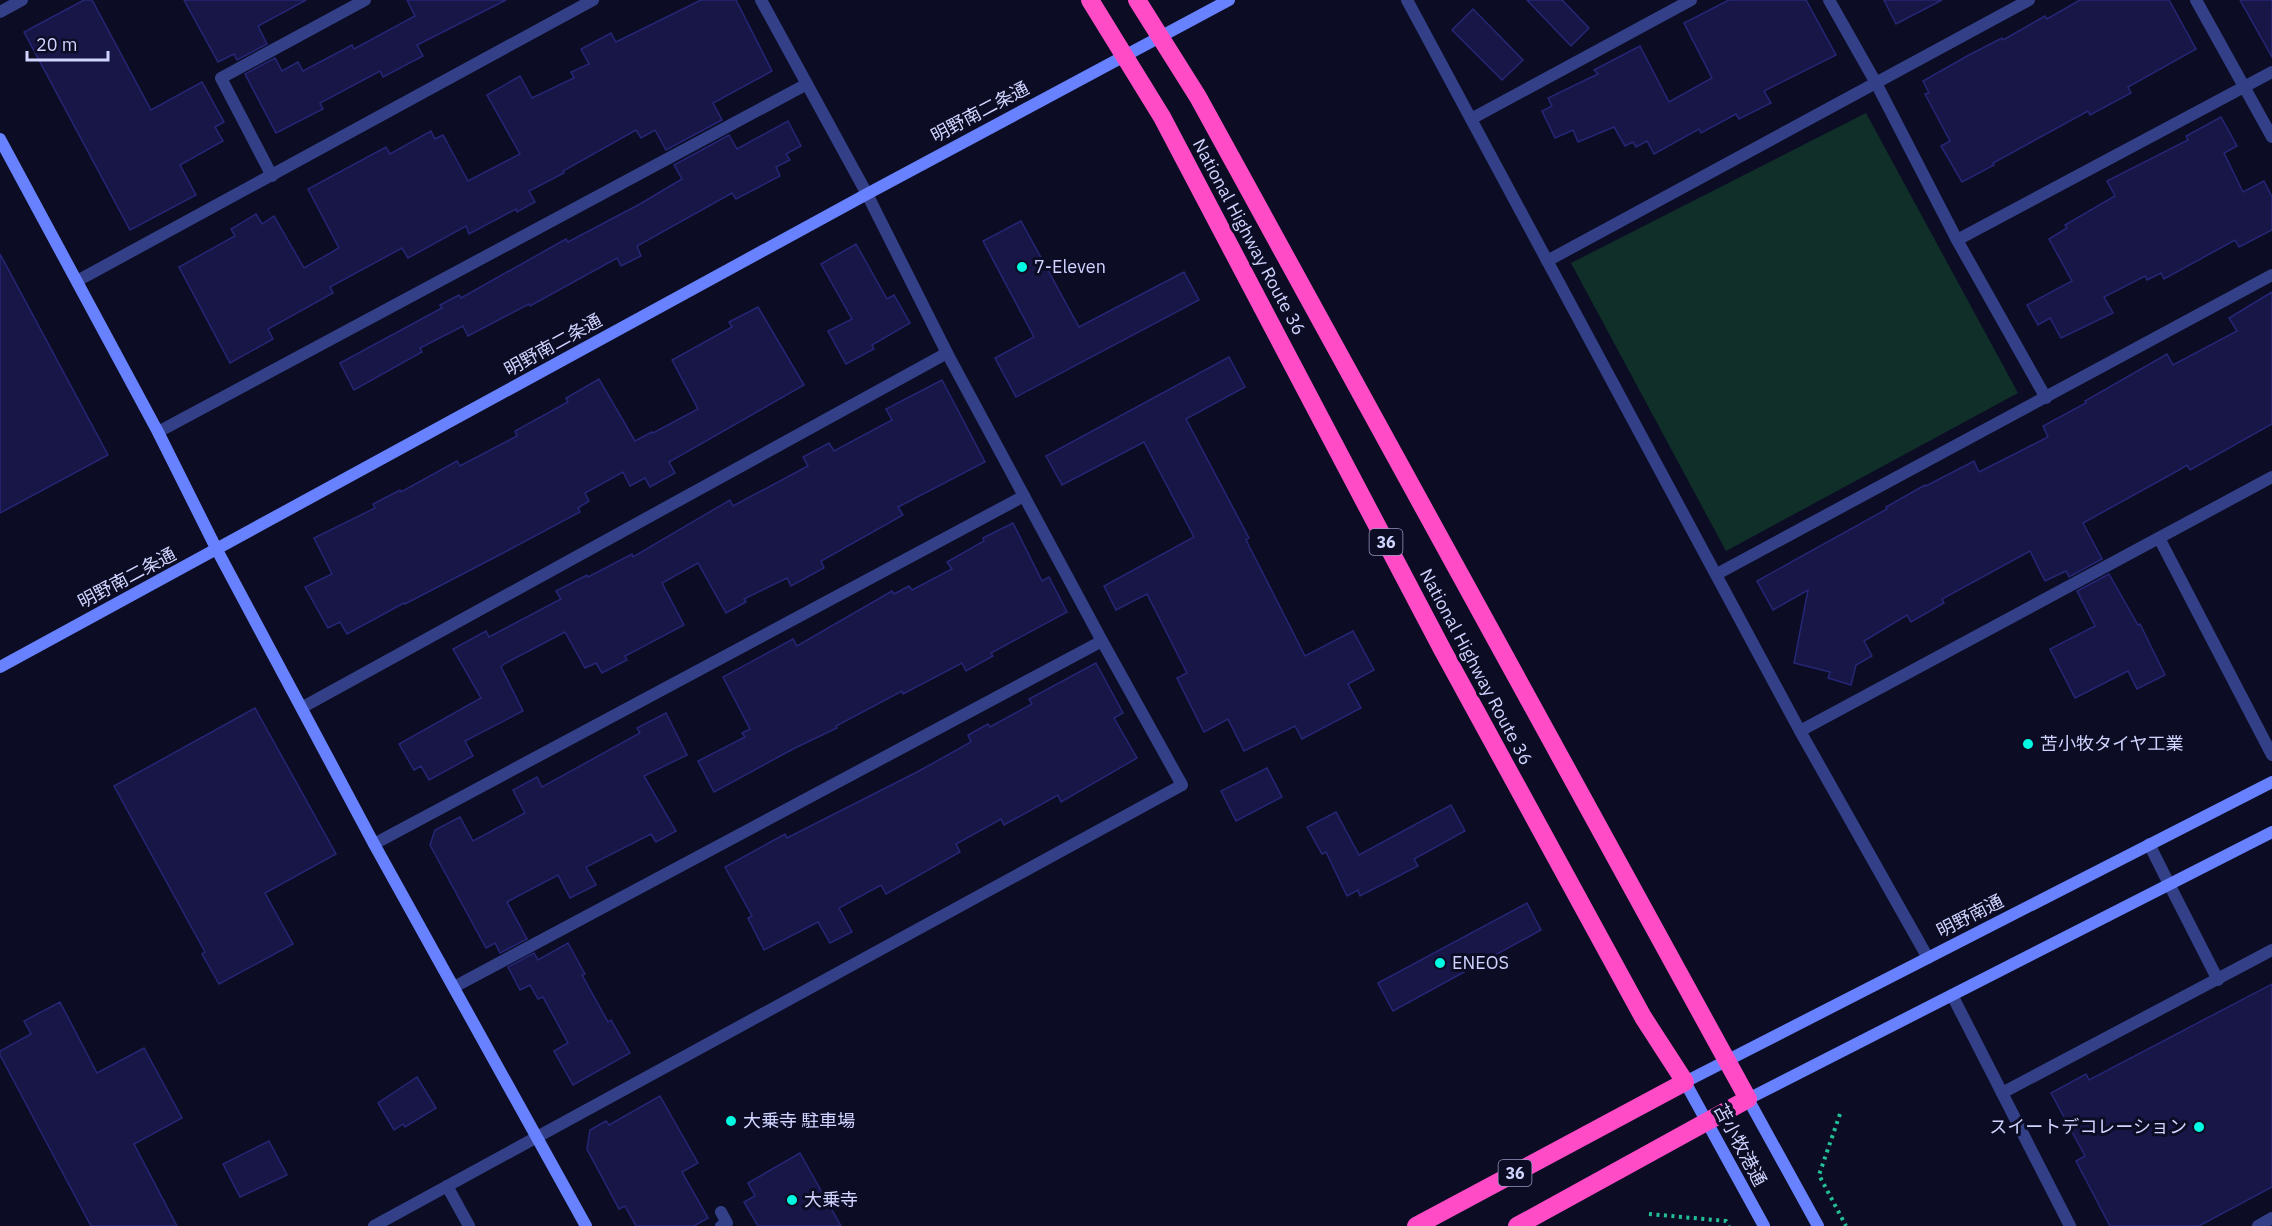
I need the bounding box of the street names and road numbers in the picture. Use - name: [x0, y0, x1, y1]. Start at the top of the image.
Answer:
- street label: 明野南二条通: [927, 76, 1033, 147]
- street label: National Highway Route 36: [1188, 135, 1311, 339]
- street label: 明野南二条通: [500, 308, 606, 381]
- road number: 36: [1370, 529, 1402, 555]
- street label: 明野南二条通: [74, 542, 180, 613]
- street label: National Highway Route 36: [1415, 565, 1538, 769]
- street label: 明野南通: [1932, 889, 2007, 942]
- street label: 苫小牧港通: [1709, 1100, 1772, 1190]
- road number: 36: [1498, 1160, 1532, 1186]

